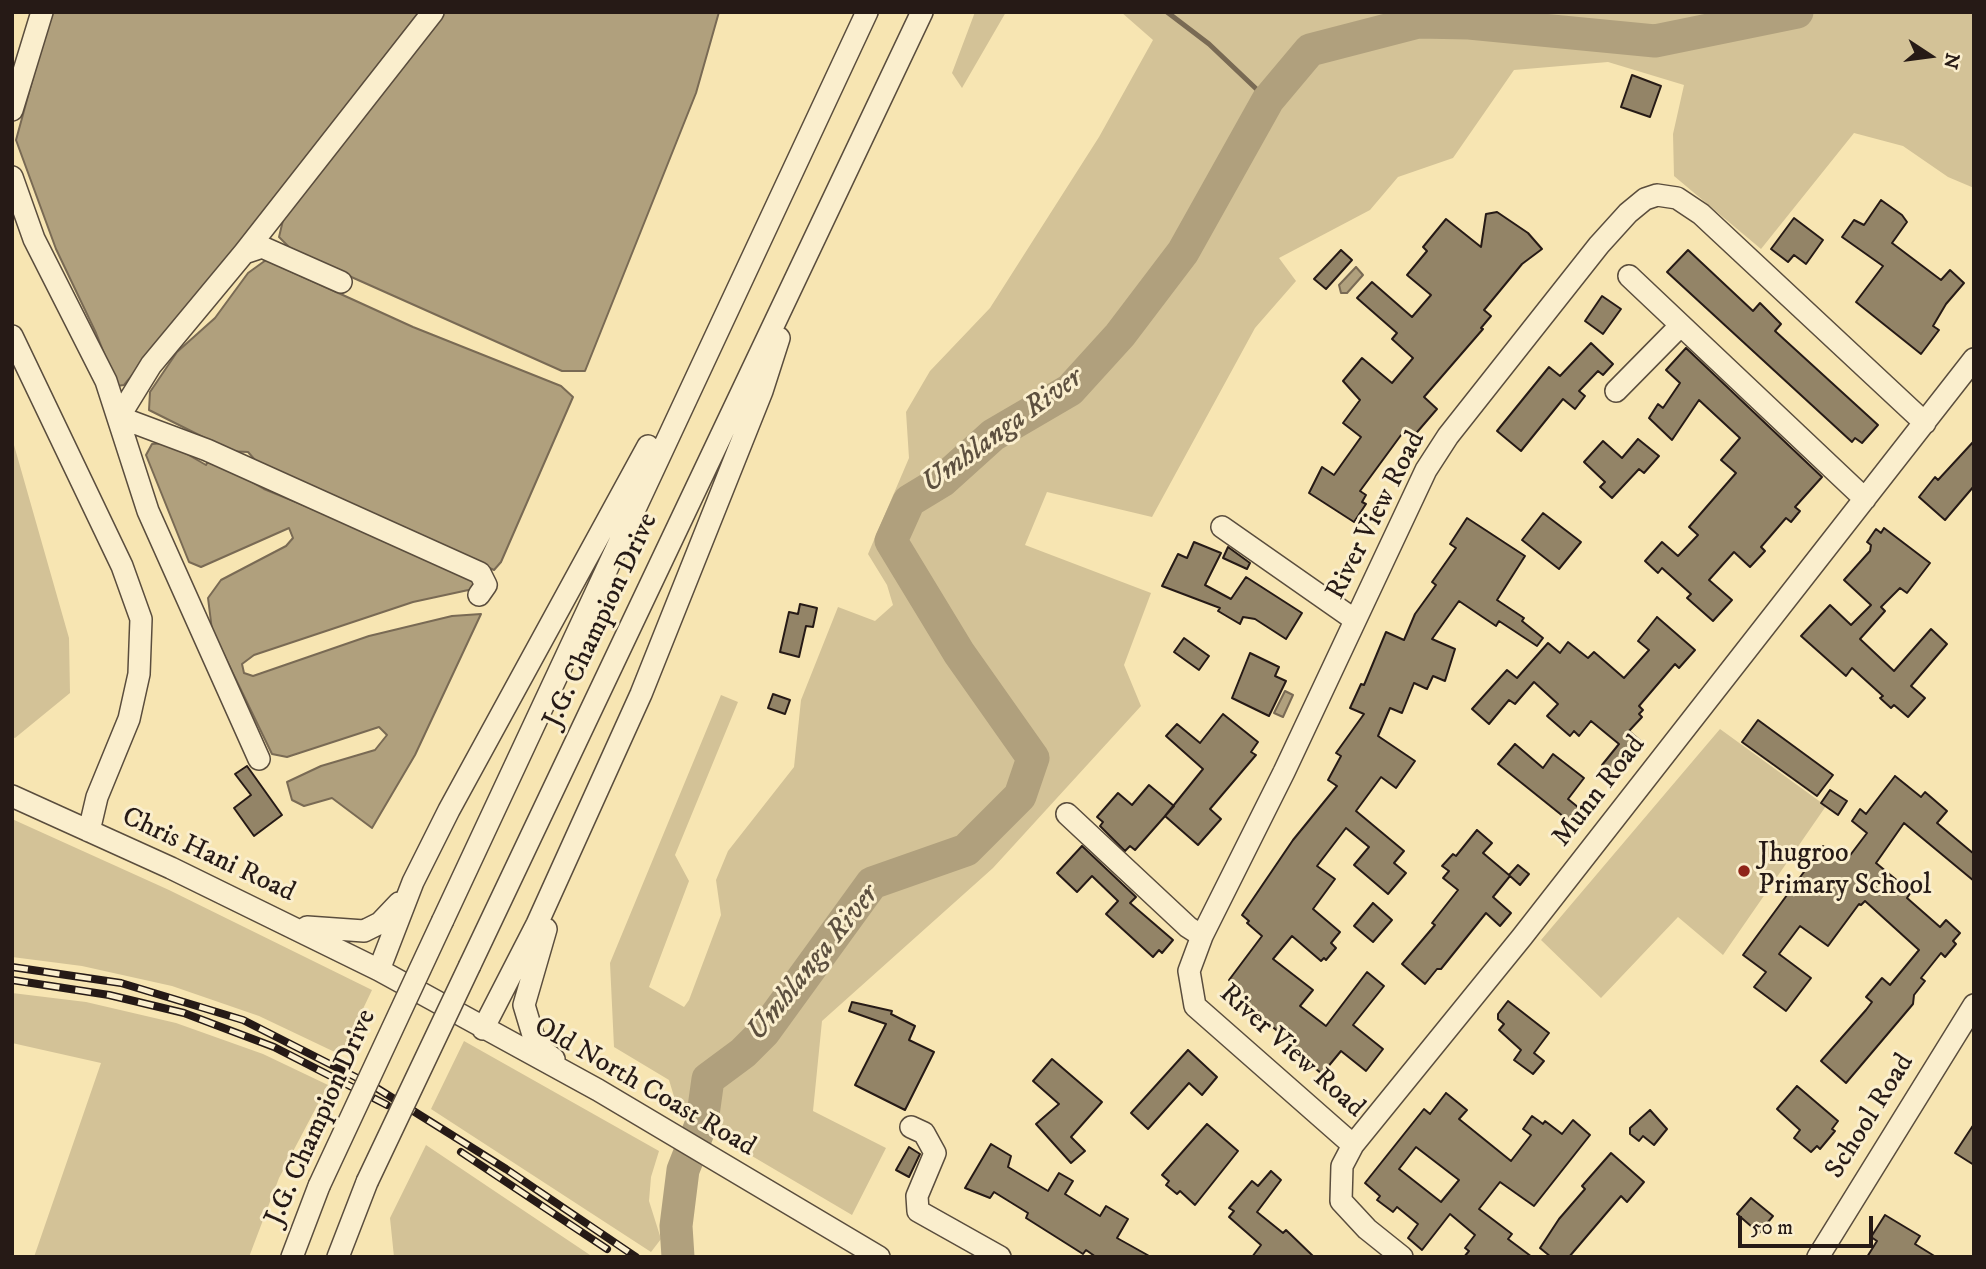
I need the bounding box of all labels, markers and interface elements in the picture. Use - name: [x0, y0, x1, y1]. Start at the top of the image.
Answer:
- north arrow: [1895, 21, 1965, 91]
- text: N: [1938, 51, 1964, 71]
- water label: Umhlanga River: [915, 361, 1091, 503]
- street label: River View Road: [1320, 426, 1434, 606]
- street label: J.G. Champion Drive: [538, 508, 666, 734]
- street label: Munn Road: [1546, 730, 1654, 854]
- street label: Chris Hani Road: [116, 801, 300, 911]
- place label: Jhugroo Primary School: [1758, 838, 1931, 904]
- marker: Jhugroo Primary School: [1736, 863, 1752, 879]
- water label: Umhlanga River: [740, 879, 888, 1049]
- street label: River View Road: [1211, 978, 1371, 1126]
- street label: J.G. Champion Drive: [259, 1005, 385, 1231]
- street label: Old North Coast Road: [527, 1011, 761, 1165]
- street label: School Road: [1819, 1048, 1923, 1186]
- scale bar: [1741, 1202, 1876, 1246]
- text: 50 m: [1751, 1215, 1793, 1241]

